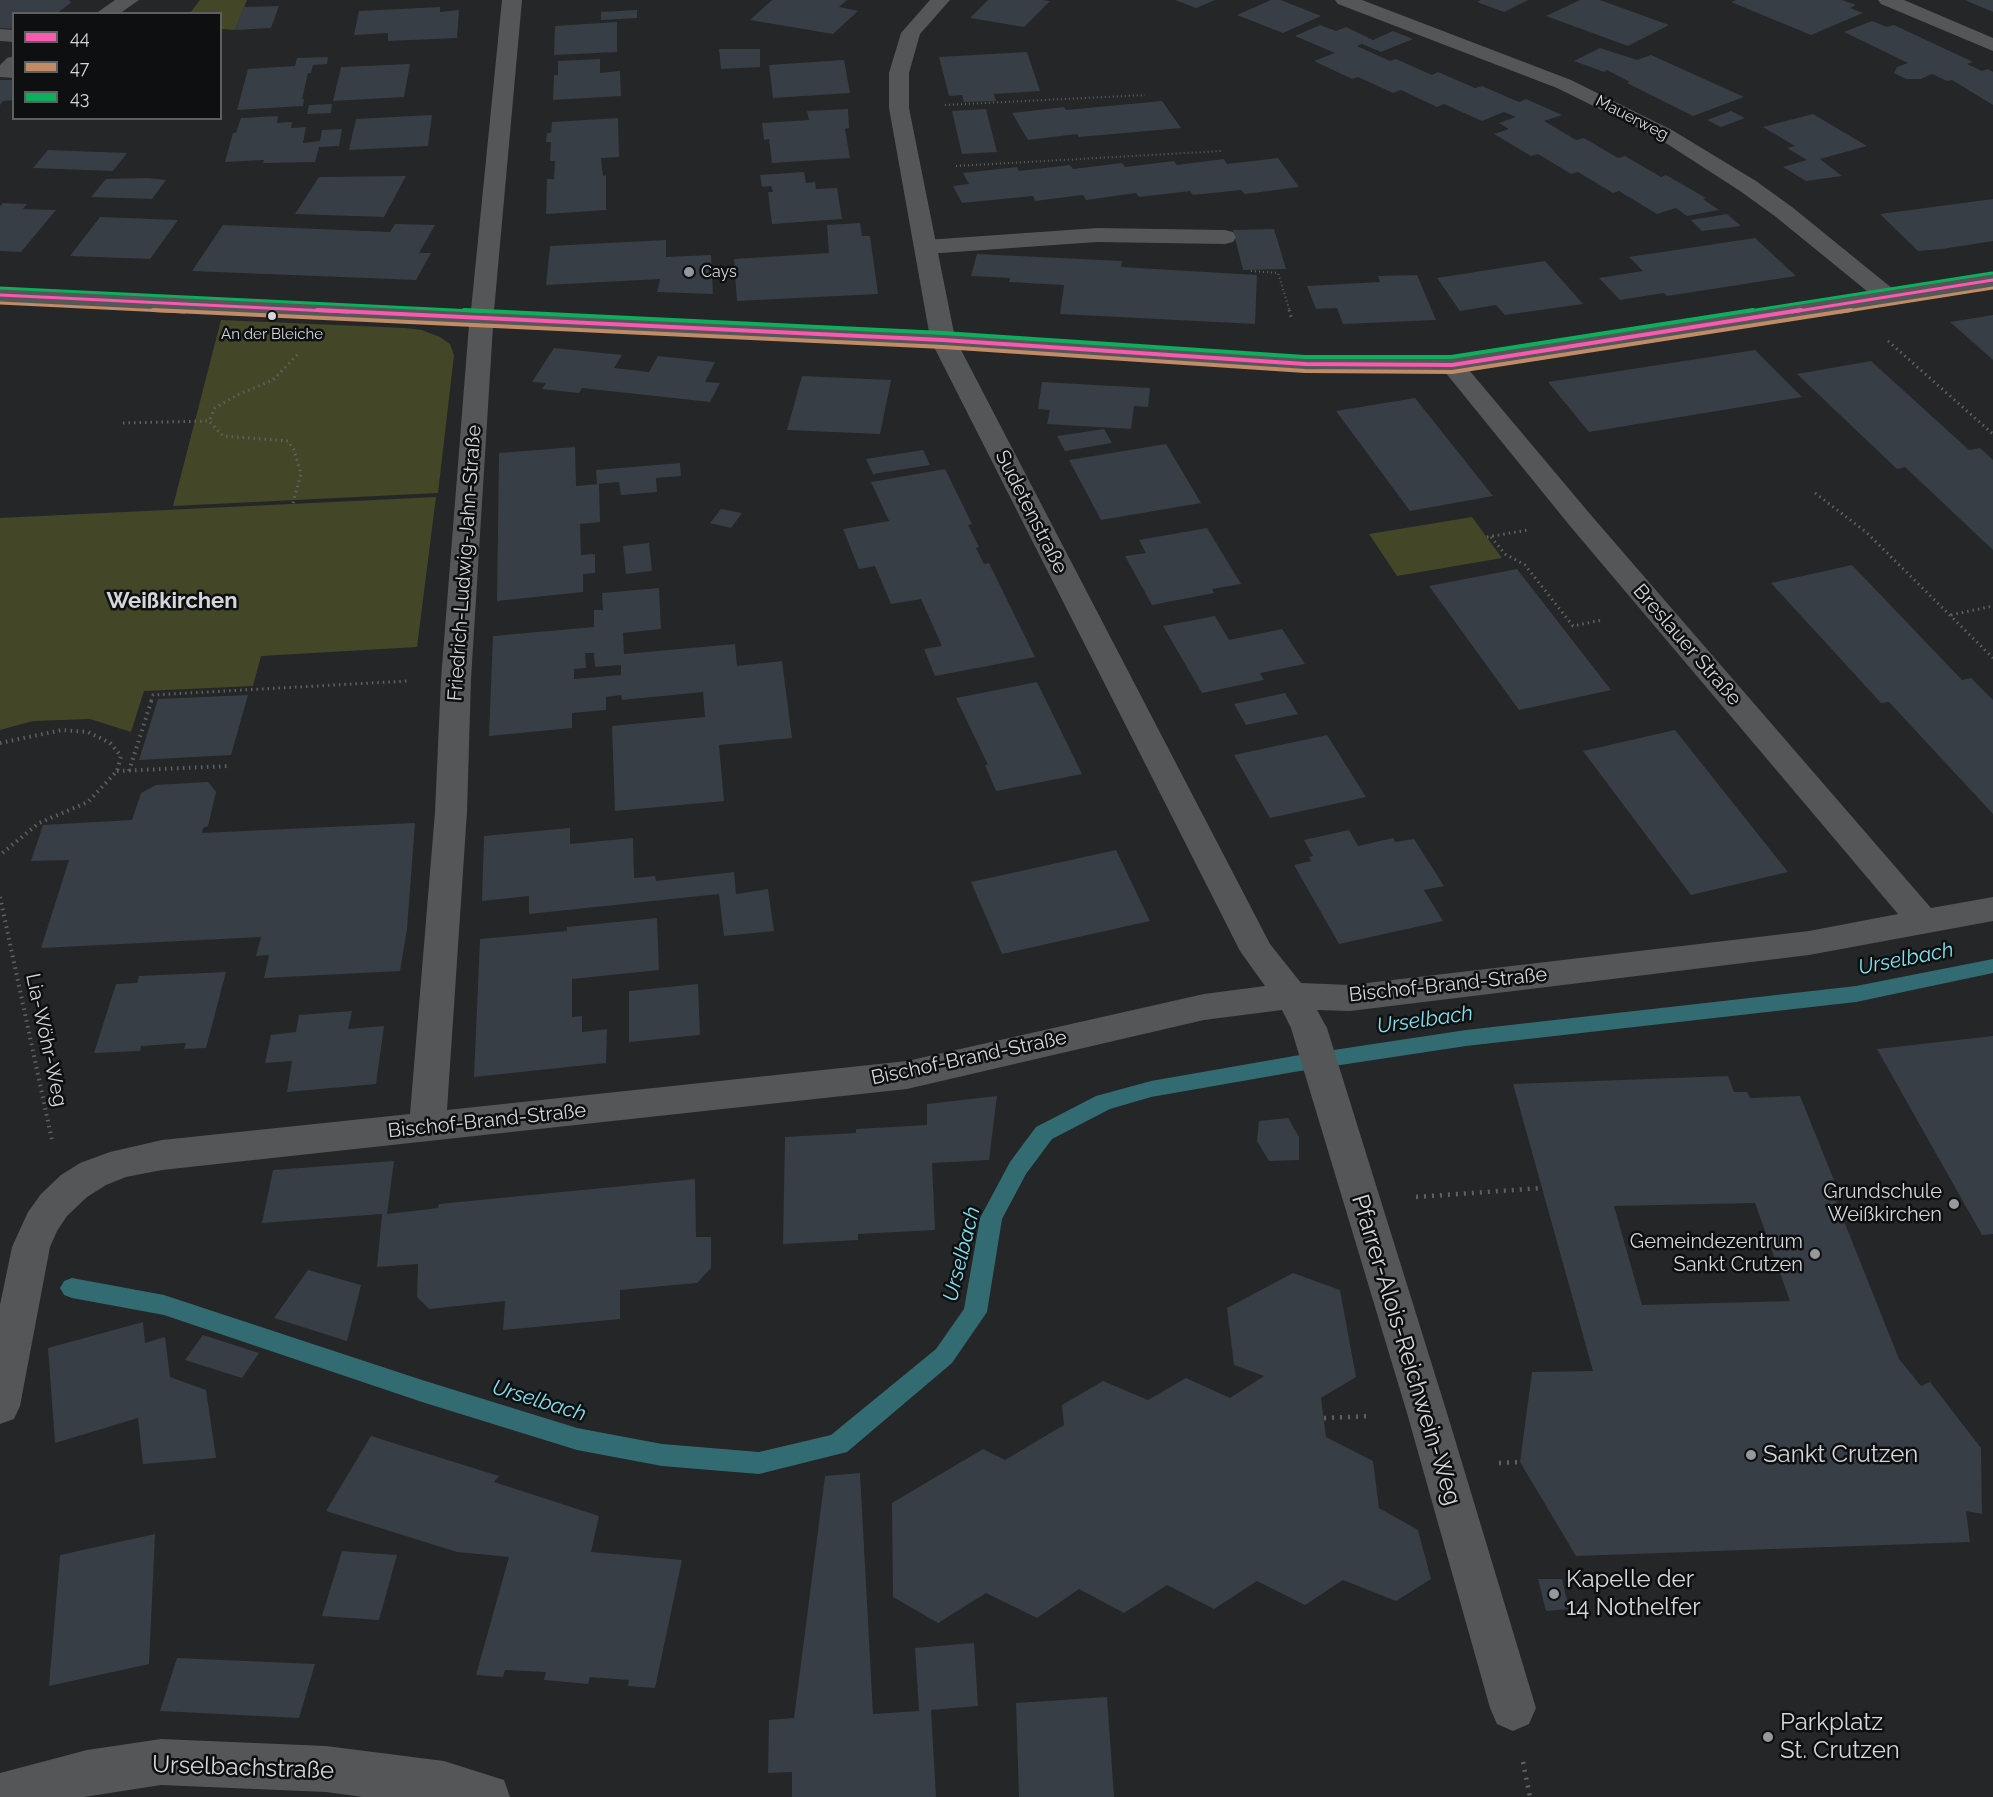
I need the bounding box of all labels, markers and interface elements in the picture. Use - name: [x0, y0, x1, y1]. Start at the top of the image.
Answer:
- legend: [12, 12, 222, 120]
- text: 44: [70, 27, 90, 48]
- text: 47: [70, 57, 89, 78]
- text: 43: [70, 87, 89, 108]
- street label: Mauerweg: [1592, 91, 1672, 145]
- place label: Cays: [701, 262, 737, 282]
- marker: Cays: [682, 265, 696, 279]
- marker: An der Bleiche: [266, 310, 278, 322]
- place label: An der Bleiche: [221, 325, 323, 343]
- street label: Friedrich-Ludwig-Jahn-Straße: [443, 424, 487, 702]
- street label: Sudetenstraße: [990, 446, 1072, 578]
- street label: Breslauer Straße: [1628, 579, 1746, 711]
- district label: Weißkirchen: [106, 588, 238, 614]
- water label: Urselbach: [1856, 937, 1956, 981]
- street label: Bischof-Brand-Straße: [1348, 963, 1548, 1007]
- street label: Lia-Wöhr-Weg: [20, 971, 72, 1109]
- water label: Urselbach: [1375, 1001, 1475, 1039]
- street label: Bischof-Brand-Straße: [869, 1026, 1069, 1090]
- street label: Bischof-Brand-Straße: [387, 1099, 587, 1143]
- place label: Grundschule Weißkirchen: [1823, 1180, 1942, 1227]
- street label: Pfarrer-Alois-Reichwein-Weg: [1345, 1191, 1467, 1509]
- marker: Grundschule Weißkirchen: [1947, 1197, 1961, 1211]
- water label: Urselbach: [938, 1204, 986, 1304]
- place label: Gemeindezentrum Sankt Crutzen: [1630, 1230, 1803, 1277]
- marker: Gemeindezentrum Sankt Crutzen: [1808, 1247, 1822, 1261]
- water label: Urselbach: [489, 1375, 589, 1427]
- place label: Sankt Crutzen: [1763, 1441, 1918, 1469]
- marker: Sankt Crutzen: [1744, 1448, 1758, 1462]
- place label: Kapelle der 14 Nothelfer: [1566, 1566, 1701, 1622]
- marker: Kapelle der 14 Nothelfer: [1547, 1587, 1561, 1601]
- place label: Parkplatz St. Crutzen: [1780, 1709, 1900, 1765]
- marker: Parkplatz St. Crutzen: [1761, 1730, 1775, 1744]
- street label: Urselbachstraße: [152, 1750, 334, 1786]

